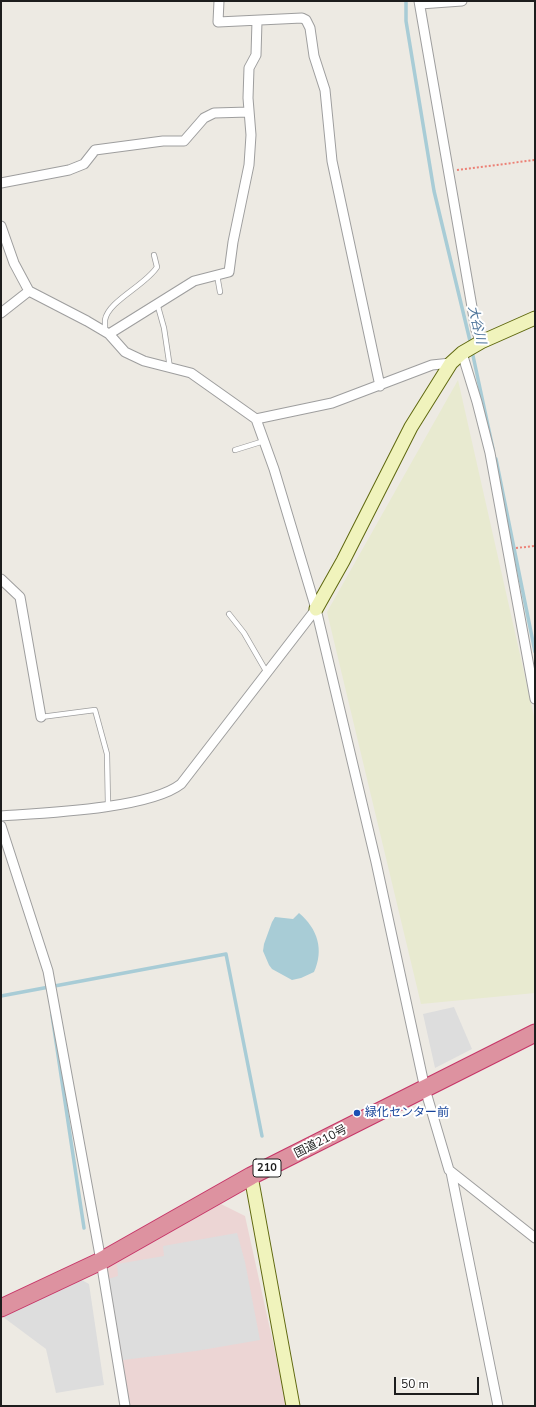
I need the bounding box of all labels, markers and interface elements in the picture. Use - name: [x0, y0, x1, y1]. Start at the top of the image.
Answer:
- water label: 大谷川: [464, 304, 488, 346]
- place label: 緑化センター前: [365, 1106, 449, 1120]
- marker: 緑化センター前: [352, 1108, 362, 1118]
- street label: 国道210号: [292, 1123, 350, 1161]
- road number: 210: [253, 1159, 281, 1177]
- scale bar: [396, 1369, 481, 1395]
- text: 50 m: [401, 1376, 429, 1392]

